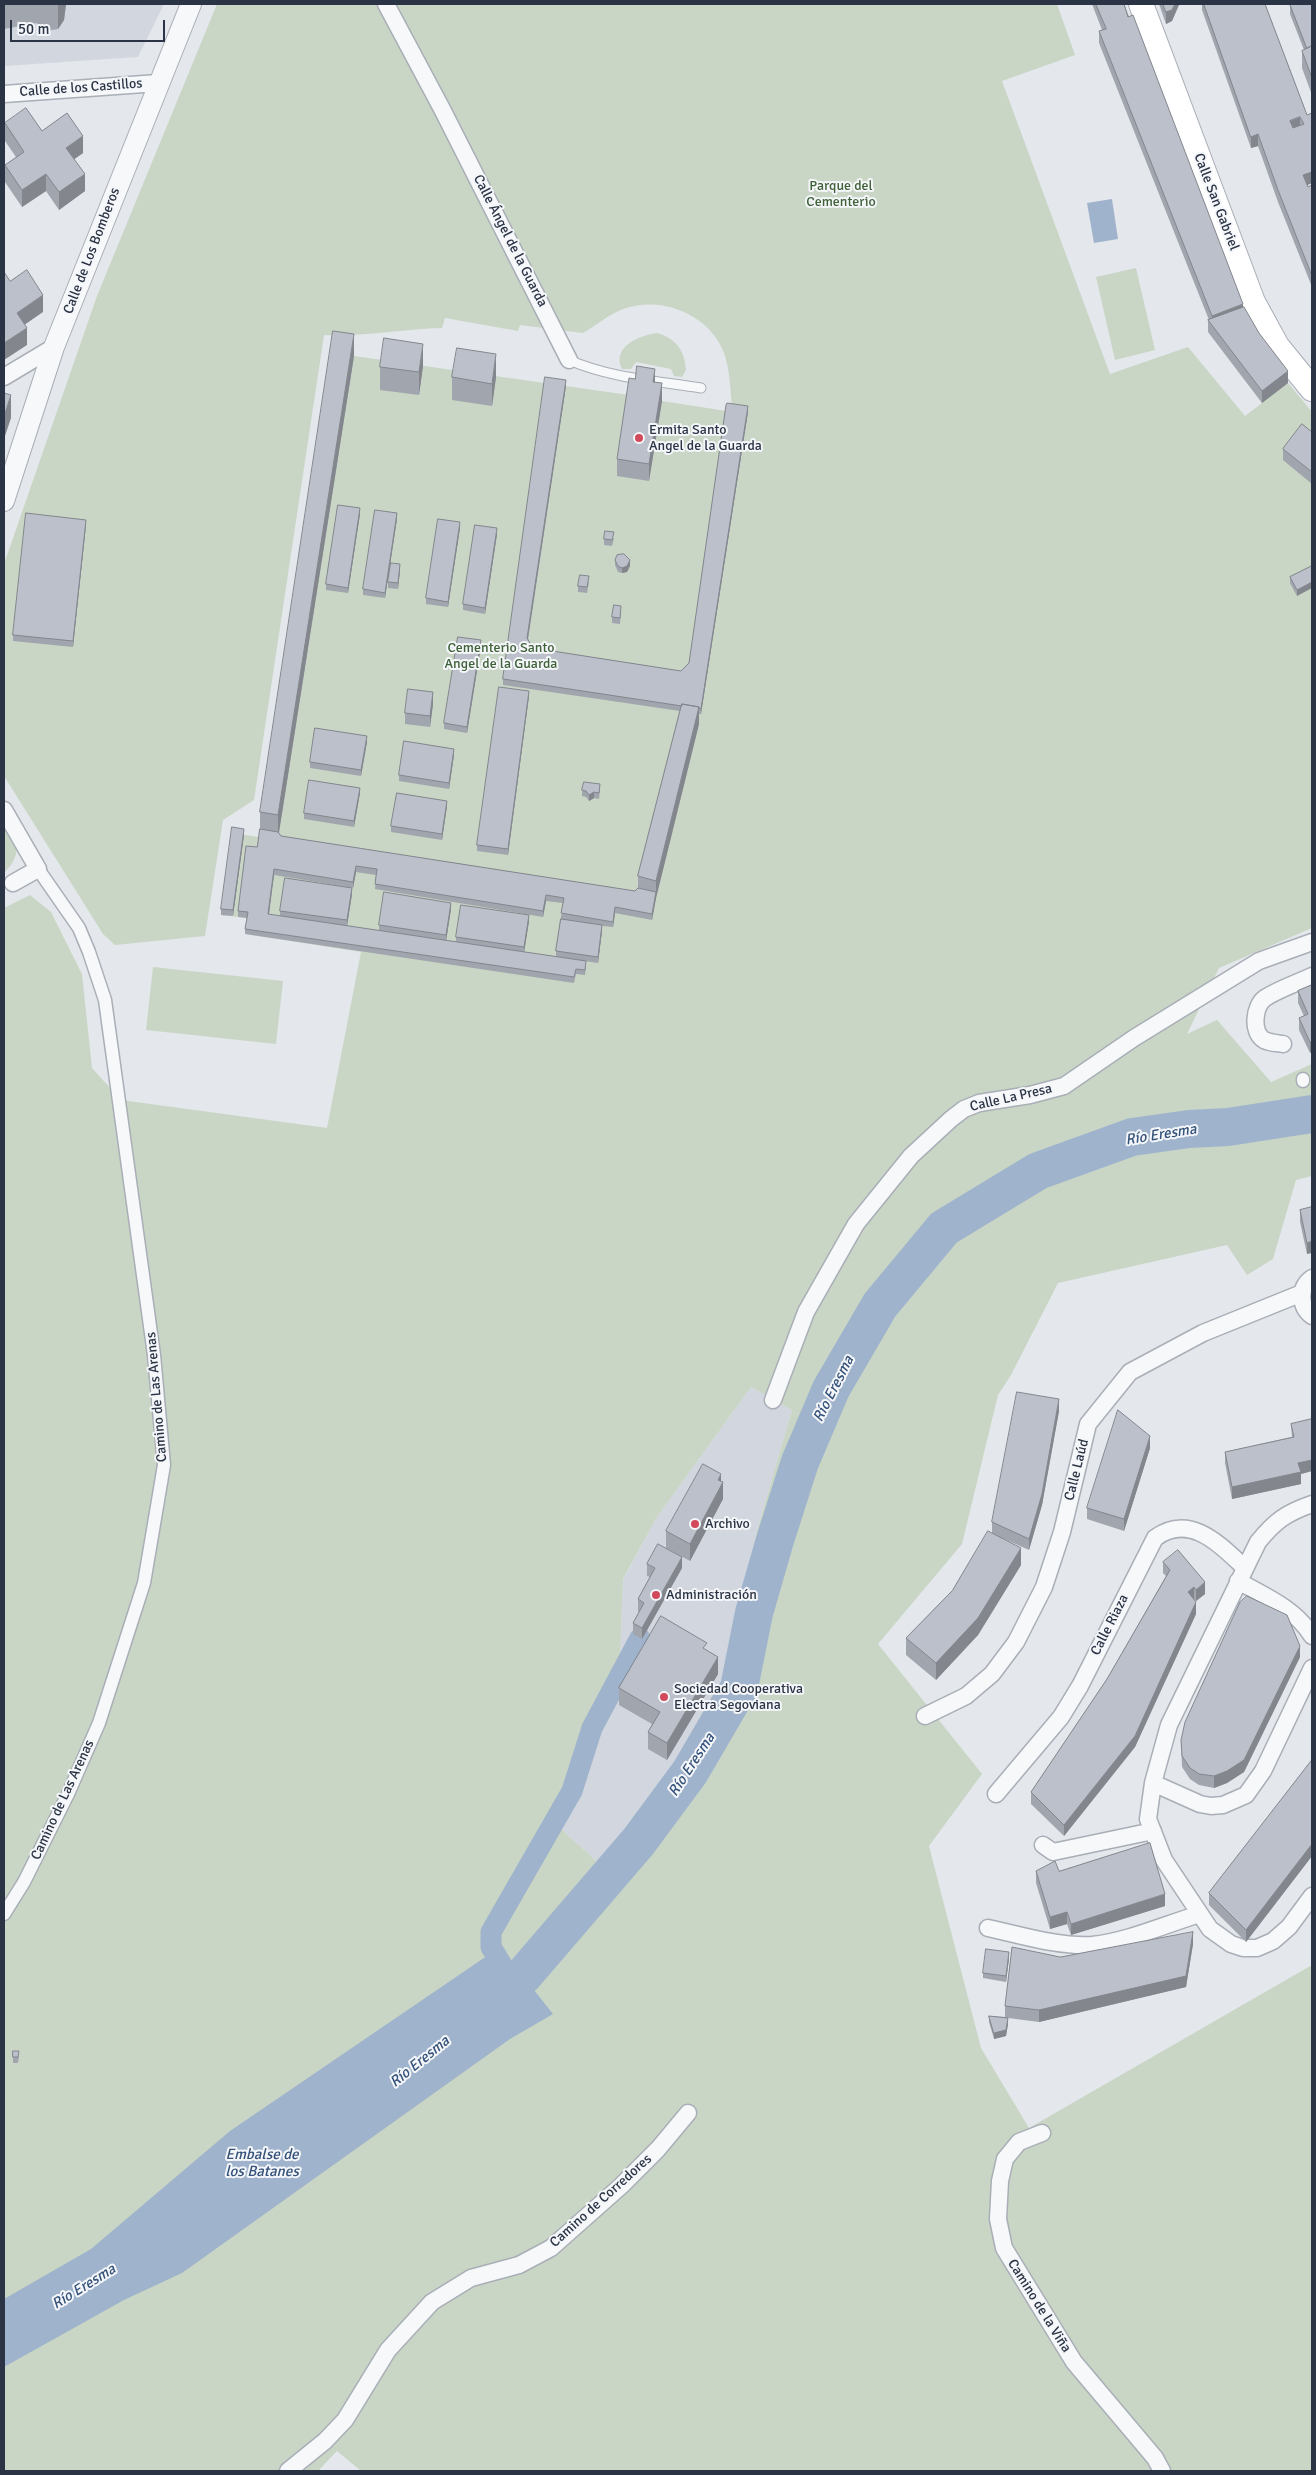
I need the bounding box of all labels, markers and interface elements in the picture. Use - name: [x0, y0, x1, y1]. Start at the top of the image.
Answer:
- scale bar: [12, 10, 168, 42]
- text: 50 m: [18, 20, 49, 38]
- street label: Calle de los Castillos: [19, 75, 143, 101]
- street label: Calle San Gabriel: [1190, 151, 1242, 253]
- street label: Calle Ángel de la Guarda: [469, 172, 551, 310]
- park label: Parque del Cementerio: [806, 178, 876, 210]
- street label: Calle de Los Bomberos: [60, 185, 124, 317]
- place label: Ermita Santo Angel de la Guarda: [649, 422, 762, 454]
- marker: Ermita Santo Angel de la Guarda: [633, 432, 645, 444]
- park label: Cementerio Santo Angel de la Guarda: [445, 640, 557, 672]
- street label: Calle La Presa: [968, 1080, 1054, 1116]
- water label: Río Eresma: [1124, 1121, 1198, 1149]
- street label: Camino de Las Arenas: [143, 1331, 171, 1463]
- water label: Río Eresma: [810, 1353, 858, 1425]
- street label: Calle Laúd: [1061, 1437, 1093, 1503]
- place label: Archivo: [705, 1516, 750, 1532]
- marker: Archivo: [689, 1518, 701, 1530]
- place label: Administración: [666, 1587, 757, 1603]
- marker: Administración: [650, 1589, 662, 1601]
- street label: Calle Riaza: [1088, 1592, 1132, 1658]
- place label: Sociedad Cooperativa Electra Segoviana: [674, 1681, 803, 1714]
- marker: Sociedad Cooperativa Electra Segoviana: [658, 1691, 670, 1703]
- water label: Río Eresma: [665, 1730, 719, 1800]
- street label: Camino de Las Arenas: [28, 1737, 98, 1863]
- water label: Río Eresma: [387, 2032, 453, 2092]
- water label: Embalse de los Batanes: [225, 2146, 299, 2181]
- street label: Camino de Corredores: [547, 2151, 655, 2251]
- street label: Camino de la Viña: [1004, 2256, 1074, 2356]
- water label: Río Eresma: [49, 2260, 119, 2314]

